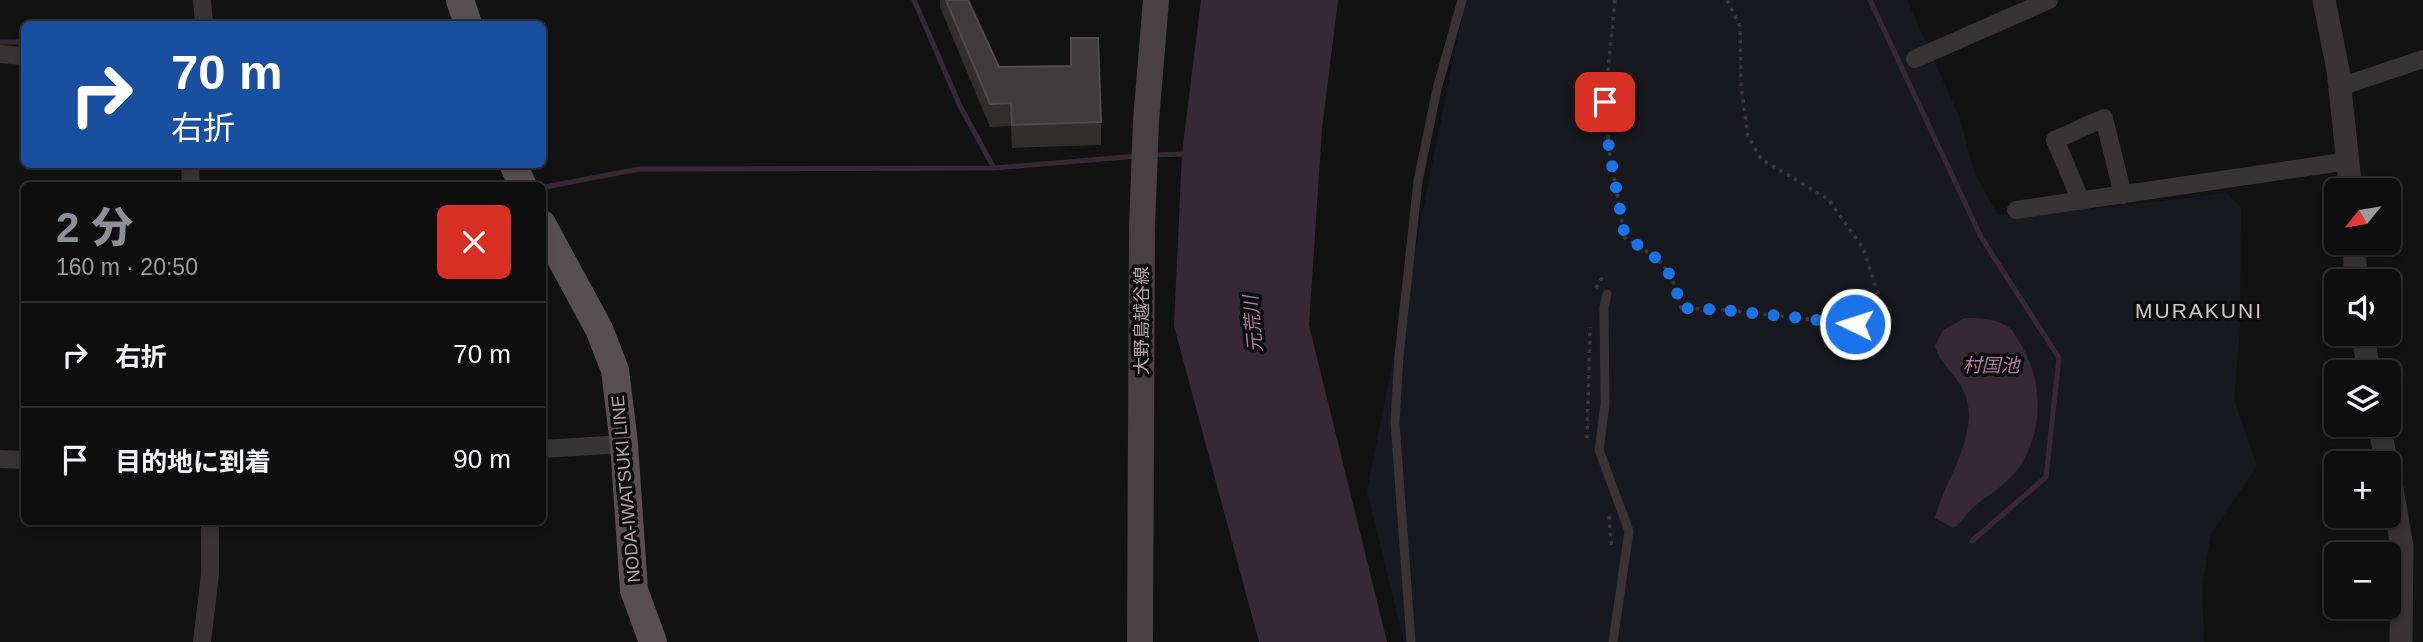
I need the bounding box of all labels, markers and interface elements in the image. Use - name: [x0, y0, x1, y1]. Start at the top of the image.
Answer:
- text: 70 m: [171, 45, 283, 99]
- icon: right: [56, 49, 147, 140]
- pin: [1575, 72, 1635, 132]
- icon: arrive: [1586, 83, 1624, 121]
- text: 右折: [171, 110, 235, 146]
- north arrow: [2324, 178, 2401, 256]
- map controls: [2324, 178, 2401, 619]
- text: 2 分: [56, 204, 133, 251]
- button: close: [437, 205, 511, 279]
- text: 160 m · 20:50: [56, 254, 198, 280]
- street label: 大野島越谷線: [1132, 267, 1152, 375]
- button: sound: [2324, 269, 2401, 346]
- position arrow: [1818, 287, 1892, 361]
- water label: 元荒川: [1240, 293, 1266, 353]
- district label: MURAKUNI: [2135, 299, 2263, 322]
- icon: right: [56, 336, 94, 374]
- text: 70 m: [453, 339, 511, 369]
- text: 右折: [115, 342, 167, 372]
- water label: 村国池: [1962, 355, 2021, 376]
- button: layers: [2324, 360, 2401, 437]
- street label: NODA-IWATSUKI LINE: [608, 394, 644, 584]
- icon: arrive: [56, 441, 94, 479]
- text: 90 m: [453, 444, 511, 474]
- text: 目的地に到着: [115, 447, 271, 477]
- button: +: [2324, 451, 2401, 528]
- button: −: [2324, 542, 2401, 619]

